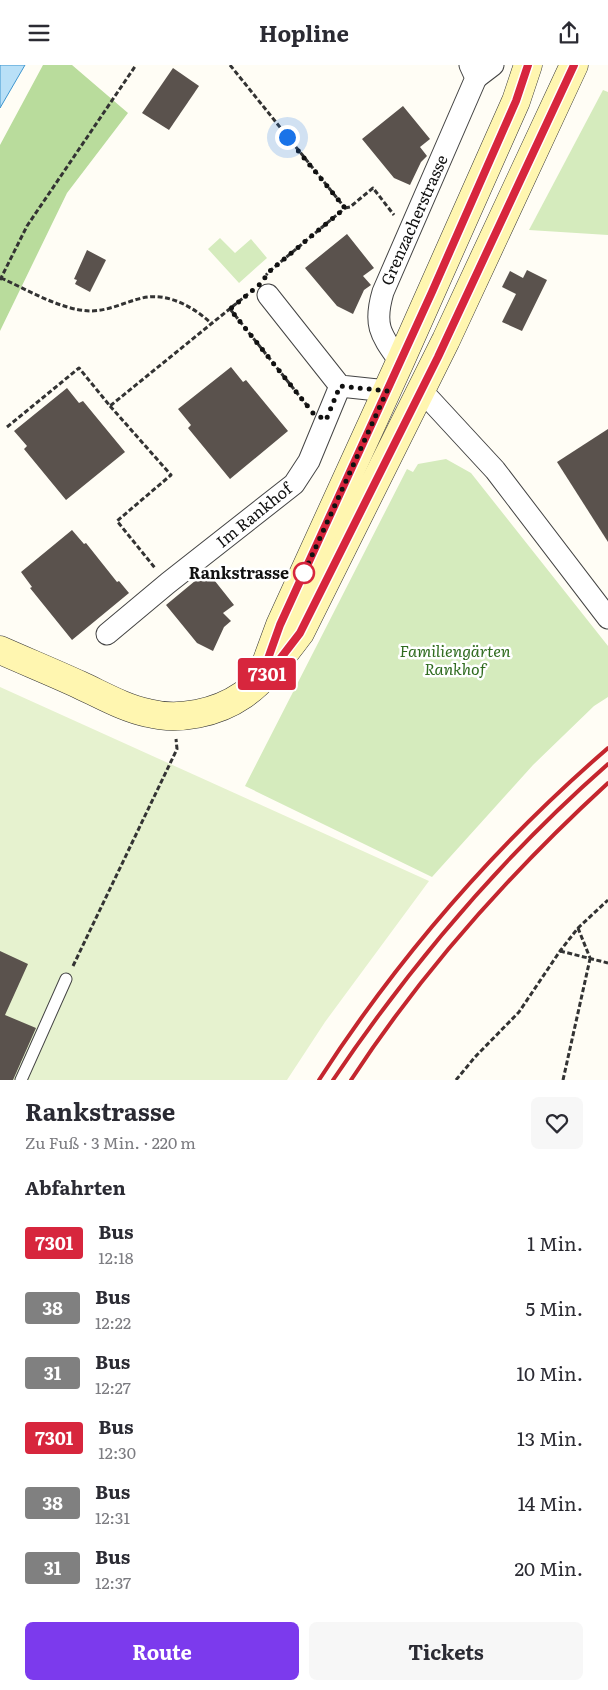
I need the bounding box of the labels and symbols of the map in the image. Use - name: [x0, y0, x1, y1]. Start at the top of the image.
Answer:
- your location: [275, 125, 300, 150]
- street label: Grenzacherstrasse: [374, 151, 453, 289]
- street label: Im Rankhof: [210, 475, 298, 552]
- place label: Rankstrasse: [189, 560, 289, 584]
- marker: Rankstrasse: [293, 562, 315, 584]
- park label: Familiengärten Rankhof: [400, 638, 511, 680]
- line badge: 7301: [232, 658, 302, 690]

